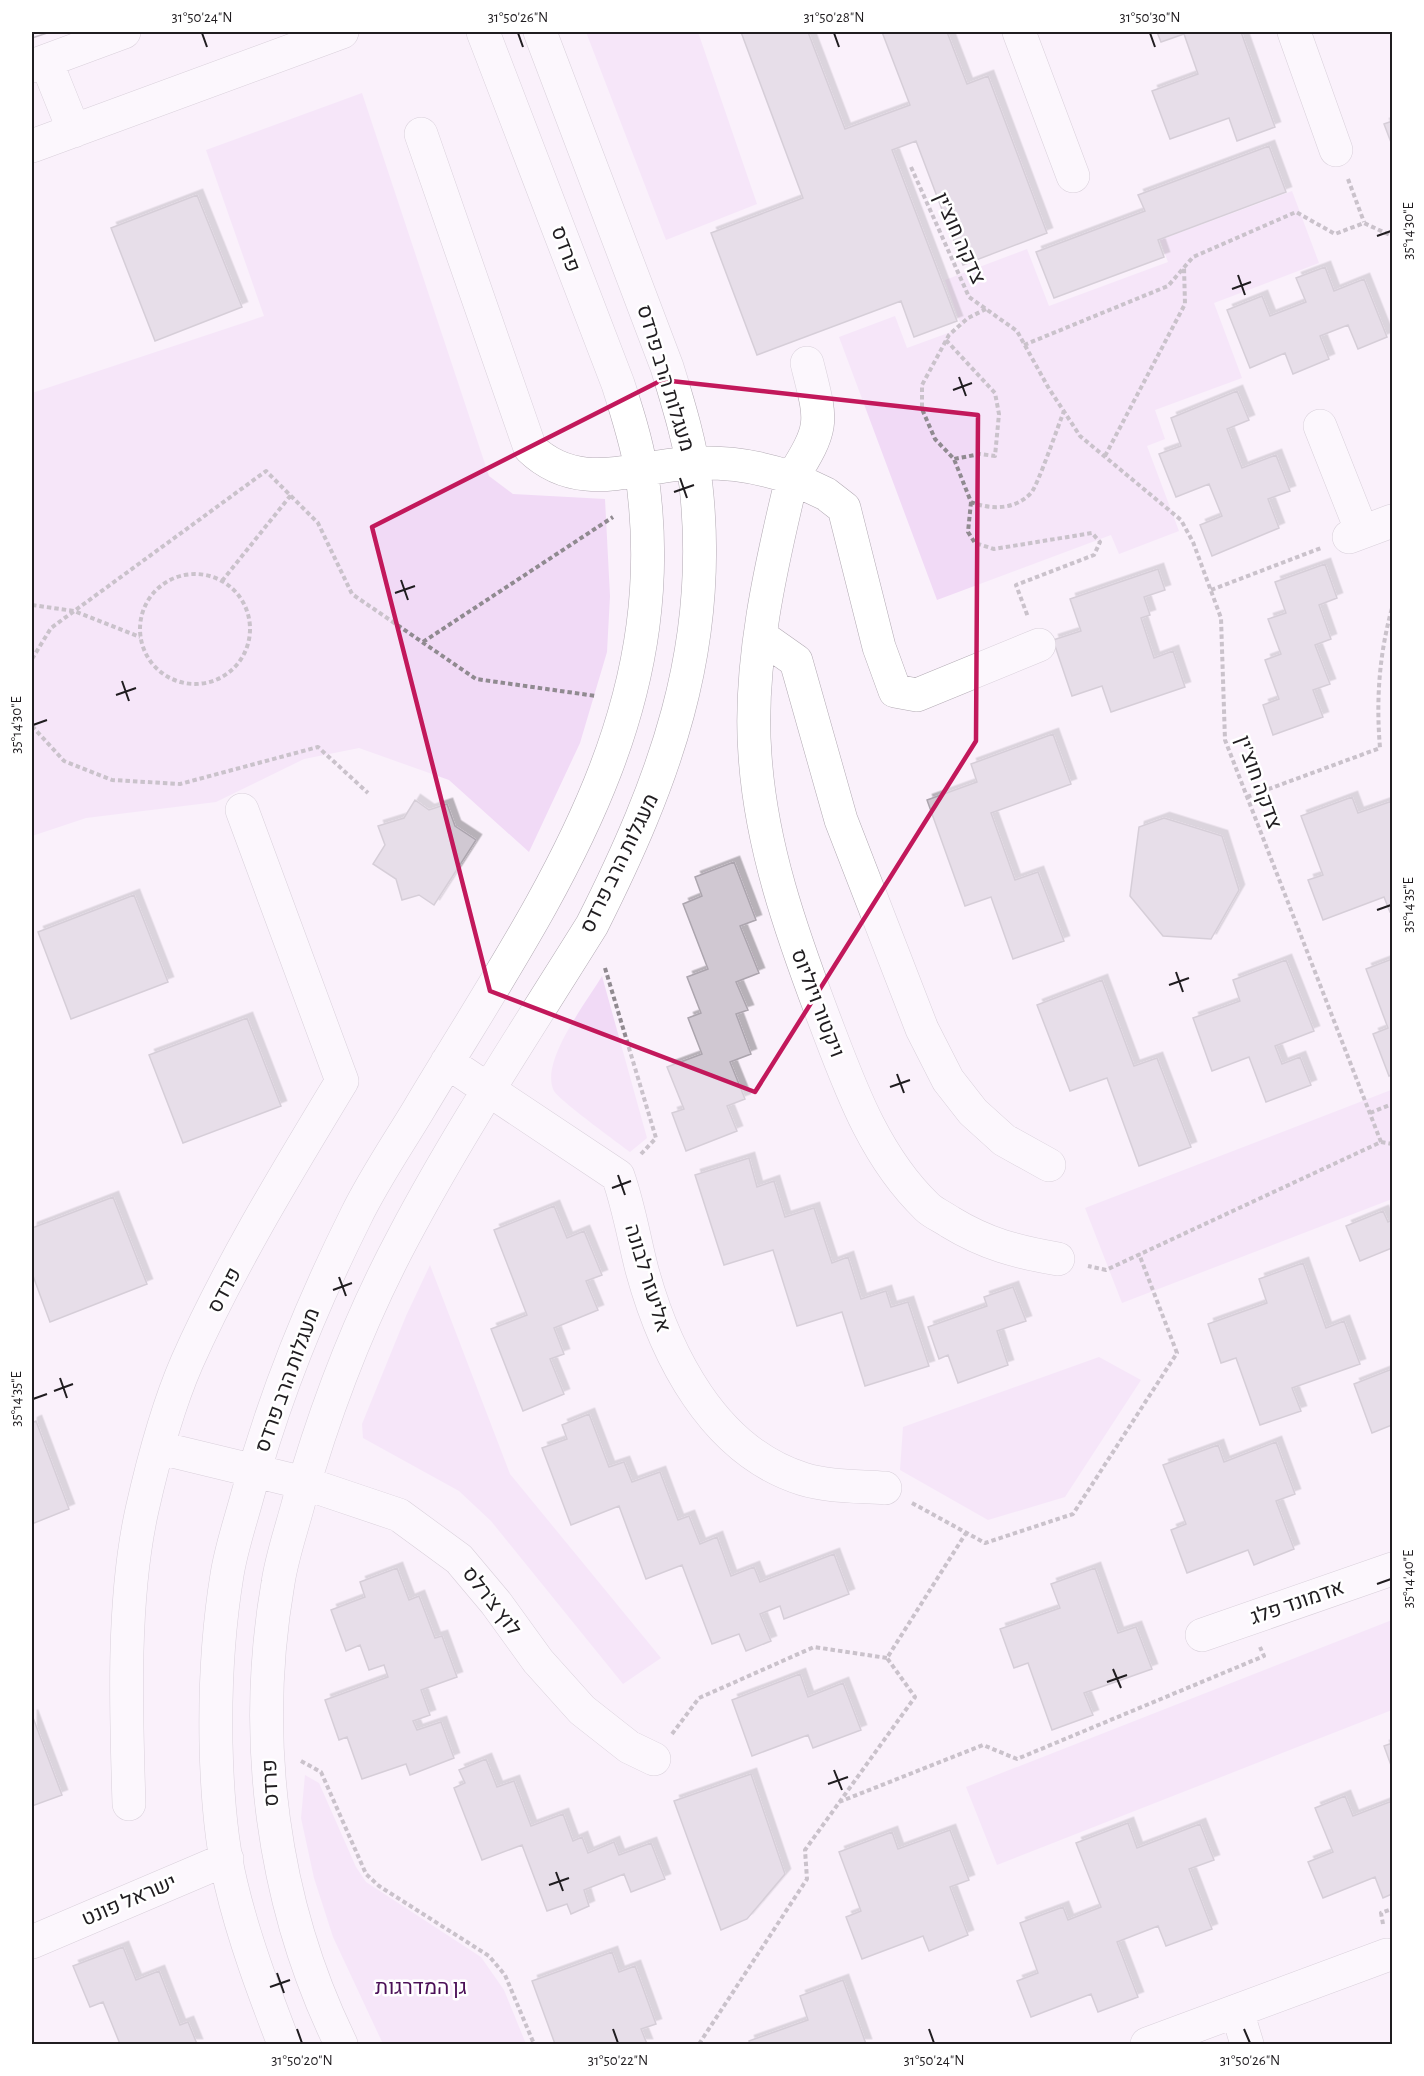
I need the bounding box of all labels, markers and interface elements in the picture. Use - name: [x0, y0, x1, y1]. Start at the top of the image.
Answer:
- text: 31°50'24"N: [172, 10, 232, 25]
- text: 31°50'26"N: [488, 10, 548, 25]
- text: 31°50'28"N: [804, 10, 864, 25]
- text: 31°50'30"N: [1120, 10, 1180, 25]
- street label: צדקה חוצ'ין: [930, 189, 989, 287]
- text: 35°14'30"E: [1401, 202, 1416, 260]
- street label: פרדס: [547, 223, 584, 275]
- street label: מעגלות הרב פרדס: [633, 302, 698, 454]
- text: 35°14'30"E: [9, 696, 24, 754]
- street label: צדקה חוצ'ין: [1232, 733, 1285, 832]
- street label: מעגלות הרב פרדס: [577, 790, 662, 936]
- text: 35°14'35"E: [1401, 877, 1416, 933]
- street label: ויקטור ויוליוס: [787, 946, 848, 1060]
- street label: אליעזר לבונה: [621, 1222, 674, 1335]
- street label: פרדס: [204, 1264, 245, 1316]
- street label: מעגלות הרב פרדס: [252, 1305, 323, 1455]
- text: 35°14'35"E: [9, 1371, 24, 1427]
- text: 35°14'40"E: [1401, 1550, 1416, 1608]
- street label: לוץ צ'רלס: [458, 1563, 525, 1640]
- street label: אדמונד פלג: [1247, 1577, 1347, 1628]
- street label: פרדס: [259, 1759, 282, 1807]
- street label: ישראל פונט: [79, 1871, 180, 1930]
- park label: גן המדרגות: [375, 1977, 467, 1998]
- text: 31°50'20"N: [271, 2053, 333, 2068]
- text: 31°50'22"N: [588, 2053, 648, 2068]
- text: 31°50'24"N: [904, 2053, 964, 2068]
- text: 31°50'26"N: [1220, 2053, 1280, 2068]

